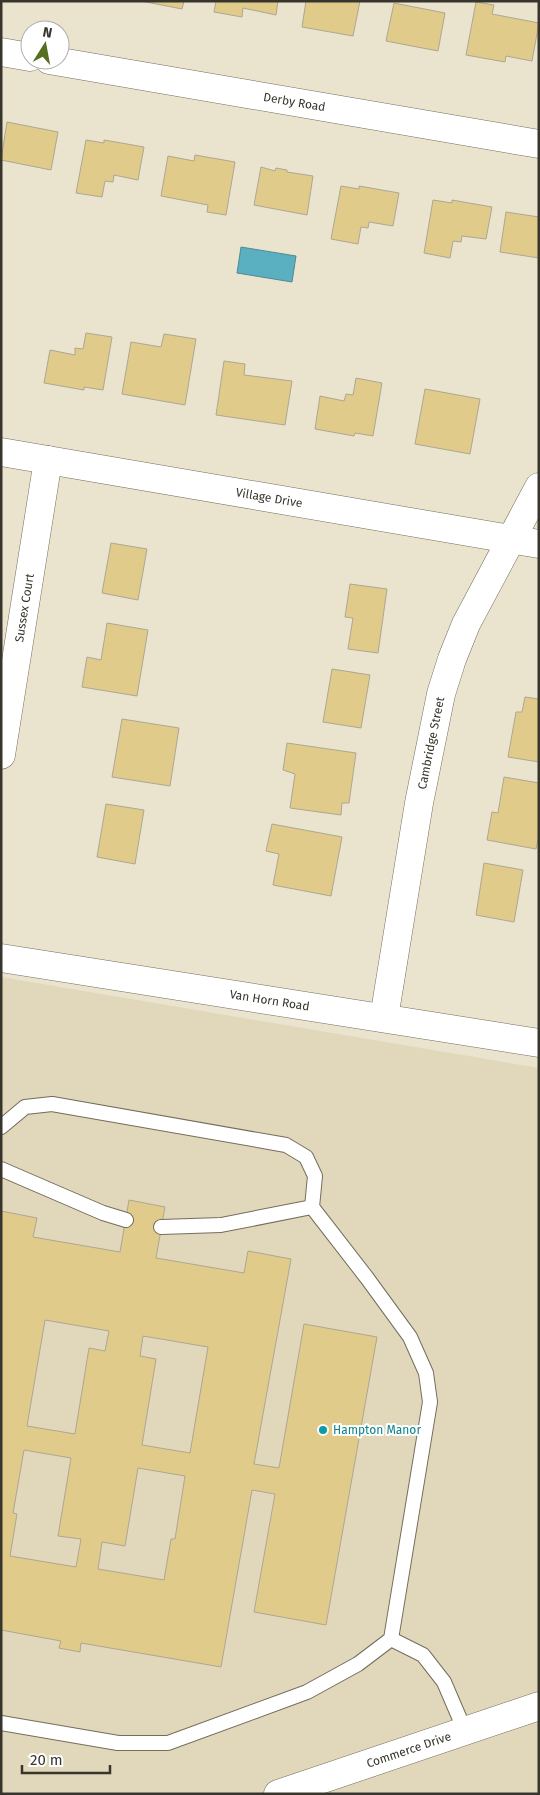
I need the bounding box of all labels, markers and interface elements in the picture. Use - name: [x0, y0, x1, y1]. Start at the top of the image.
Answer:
- north arrow: [20, 20, 70, 70]
- text: N: [41, 23, 54, 42]
- street label: Derby Road: [262, 90, 327, 114]
- street label: Village Drive: [235, 485, 304, 510]
- street label: Sussex Court: [12, 572, 37, 643]
- street label: Cambridge Street: [415, 695, 447, 791]
- street label: Van Horn Road: [229, 987, 311, 1014]
- place label: Hampton Manor: [333, 1423, 421, 1437]
- marker: Hampton Manor: [317, 1424, 329, 1436]
- street label: Commerce Drive: [365, 1729, 453, 1771]
- scale bar: [22, 1742, 110, 1774]
- text: 20 m: [30, 1751, 63, 1769]

